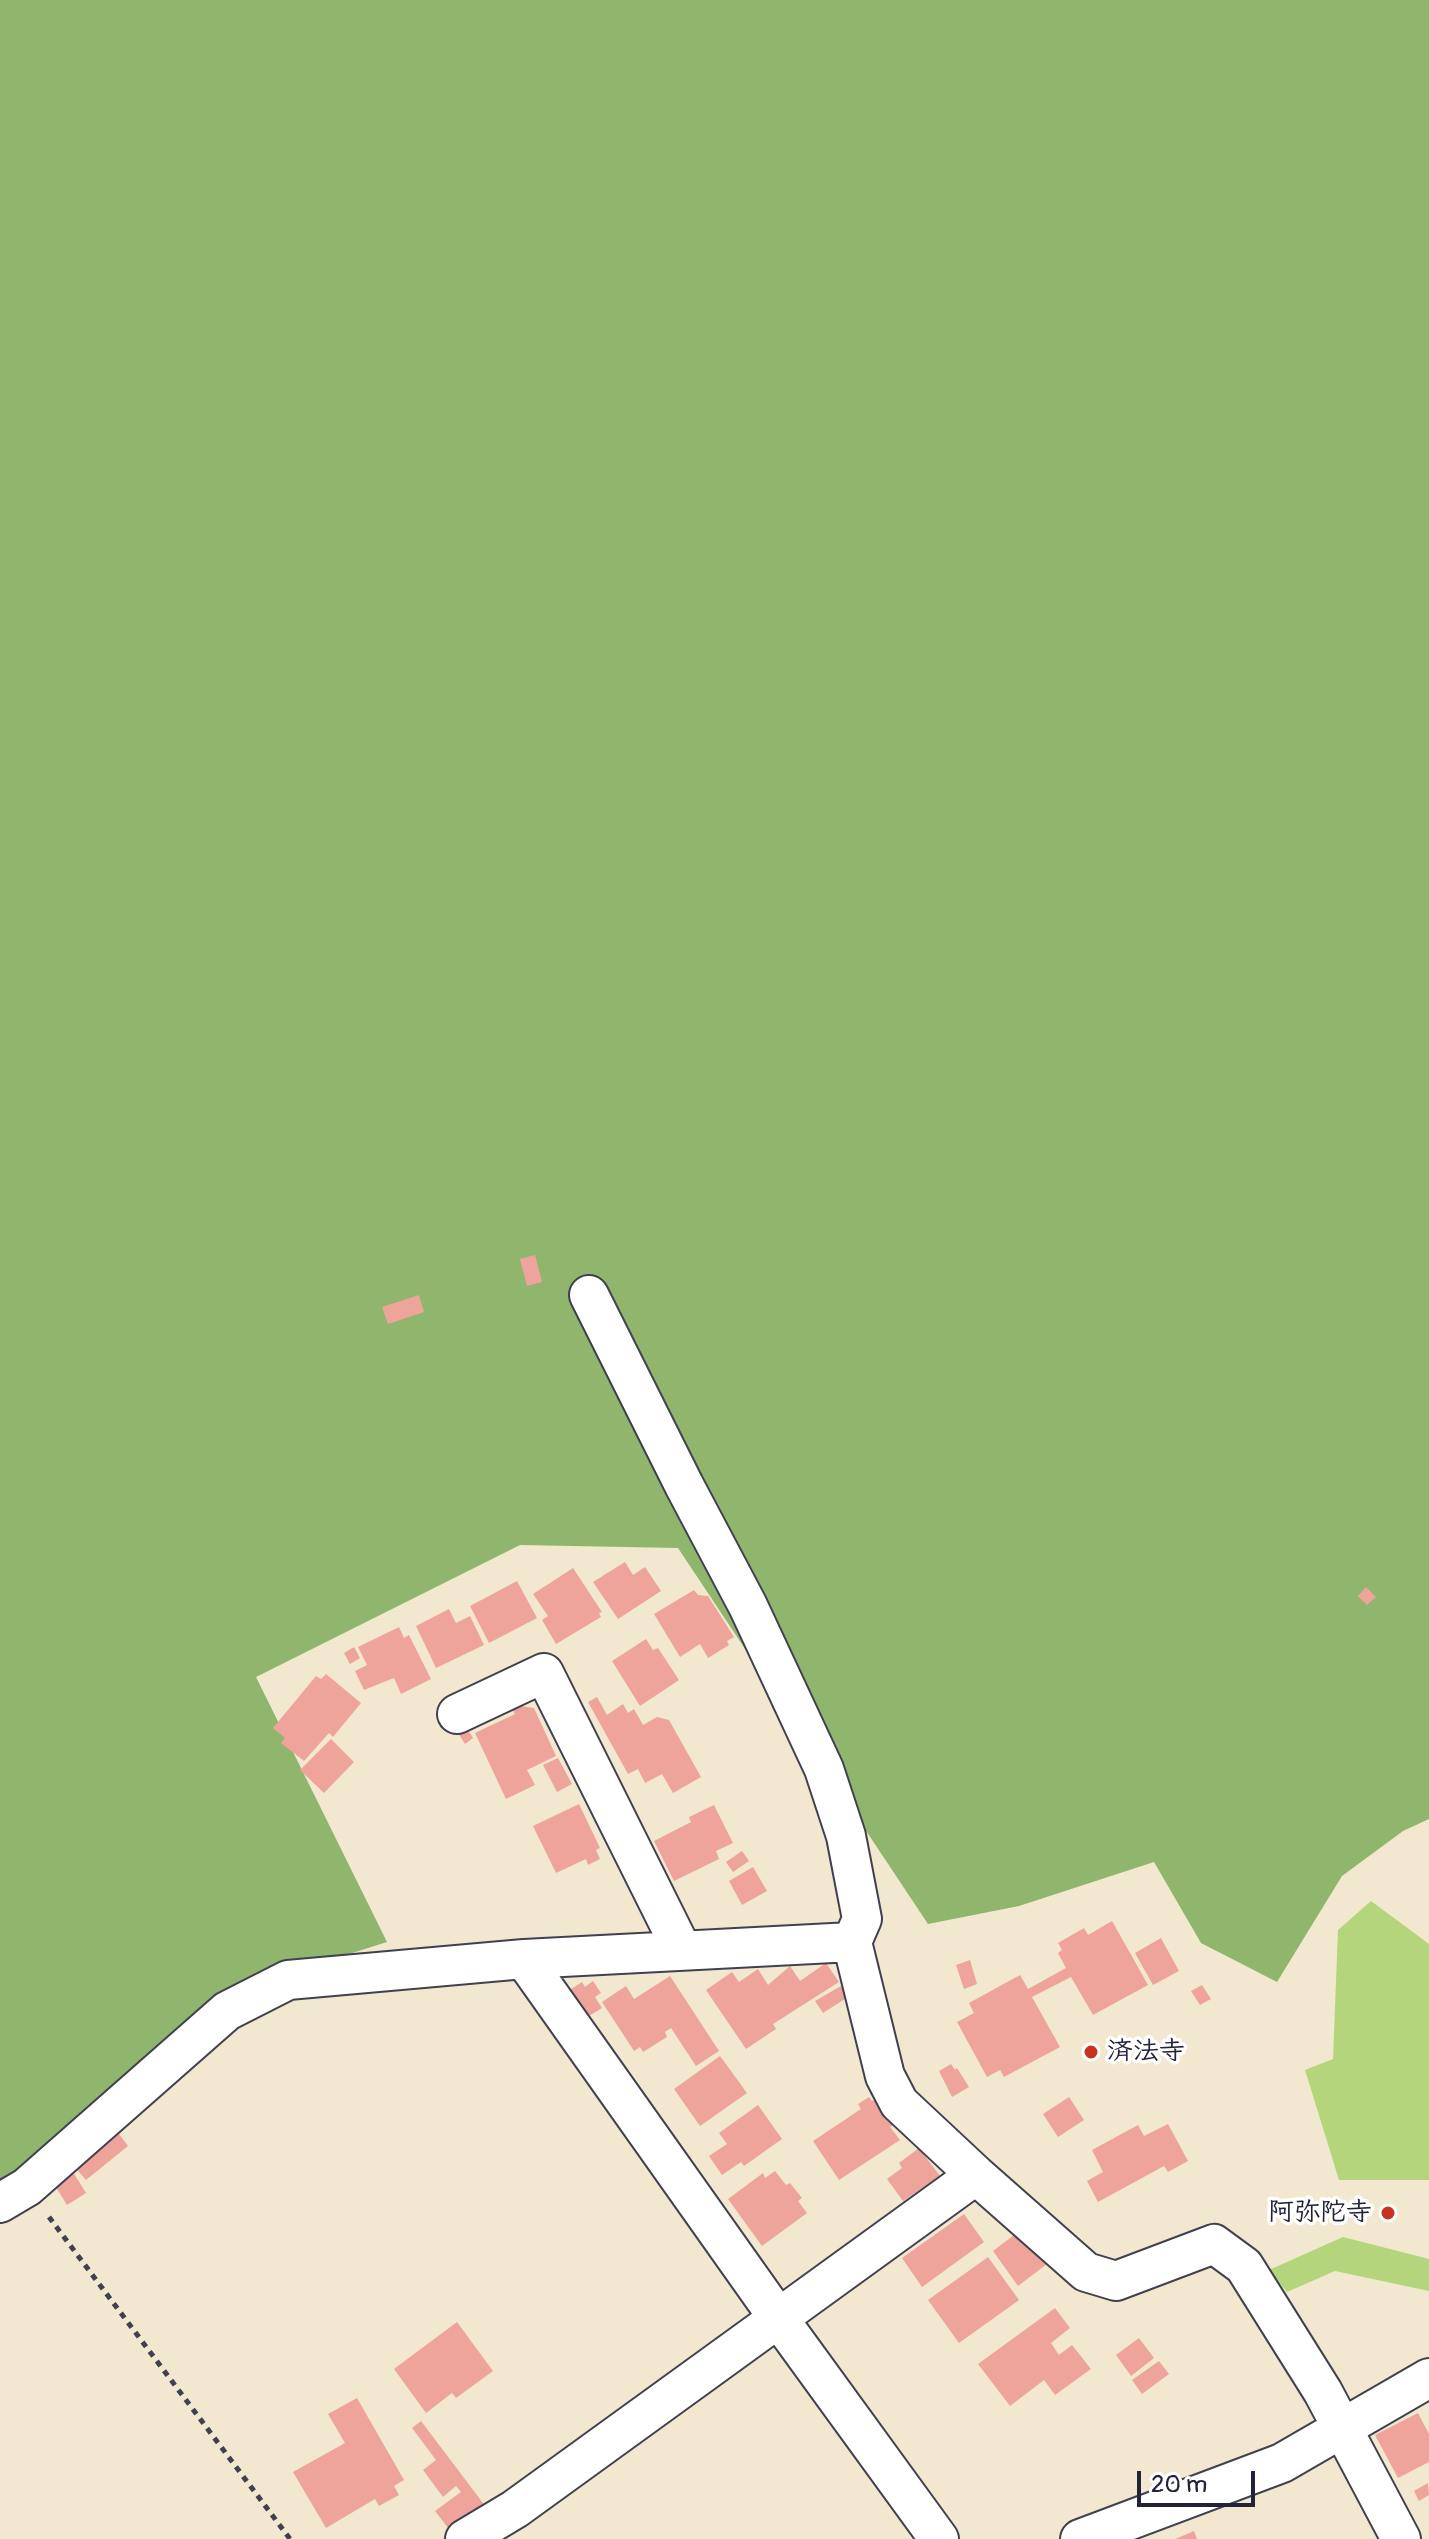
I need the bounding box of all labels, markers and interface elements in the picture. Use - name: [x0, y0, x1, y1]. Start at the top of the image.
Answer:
- place label: 済法寺: [1107, 2036, 1185, 2068]
- marker: 済法寺: [1082, 2043, 1100, 2061]
- place label: 阿弥陀寺: [1268, 2197, 1372, 2229]
- marker: 阿弥陀寺: [1379, 2204, 1397, 2222]
- scale bar: [1141, 2455, 1259, 2505]
- text: 20 m: [1151, 2470, 1207, 2499]

